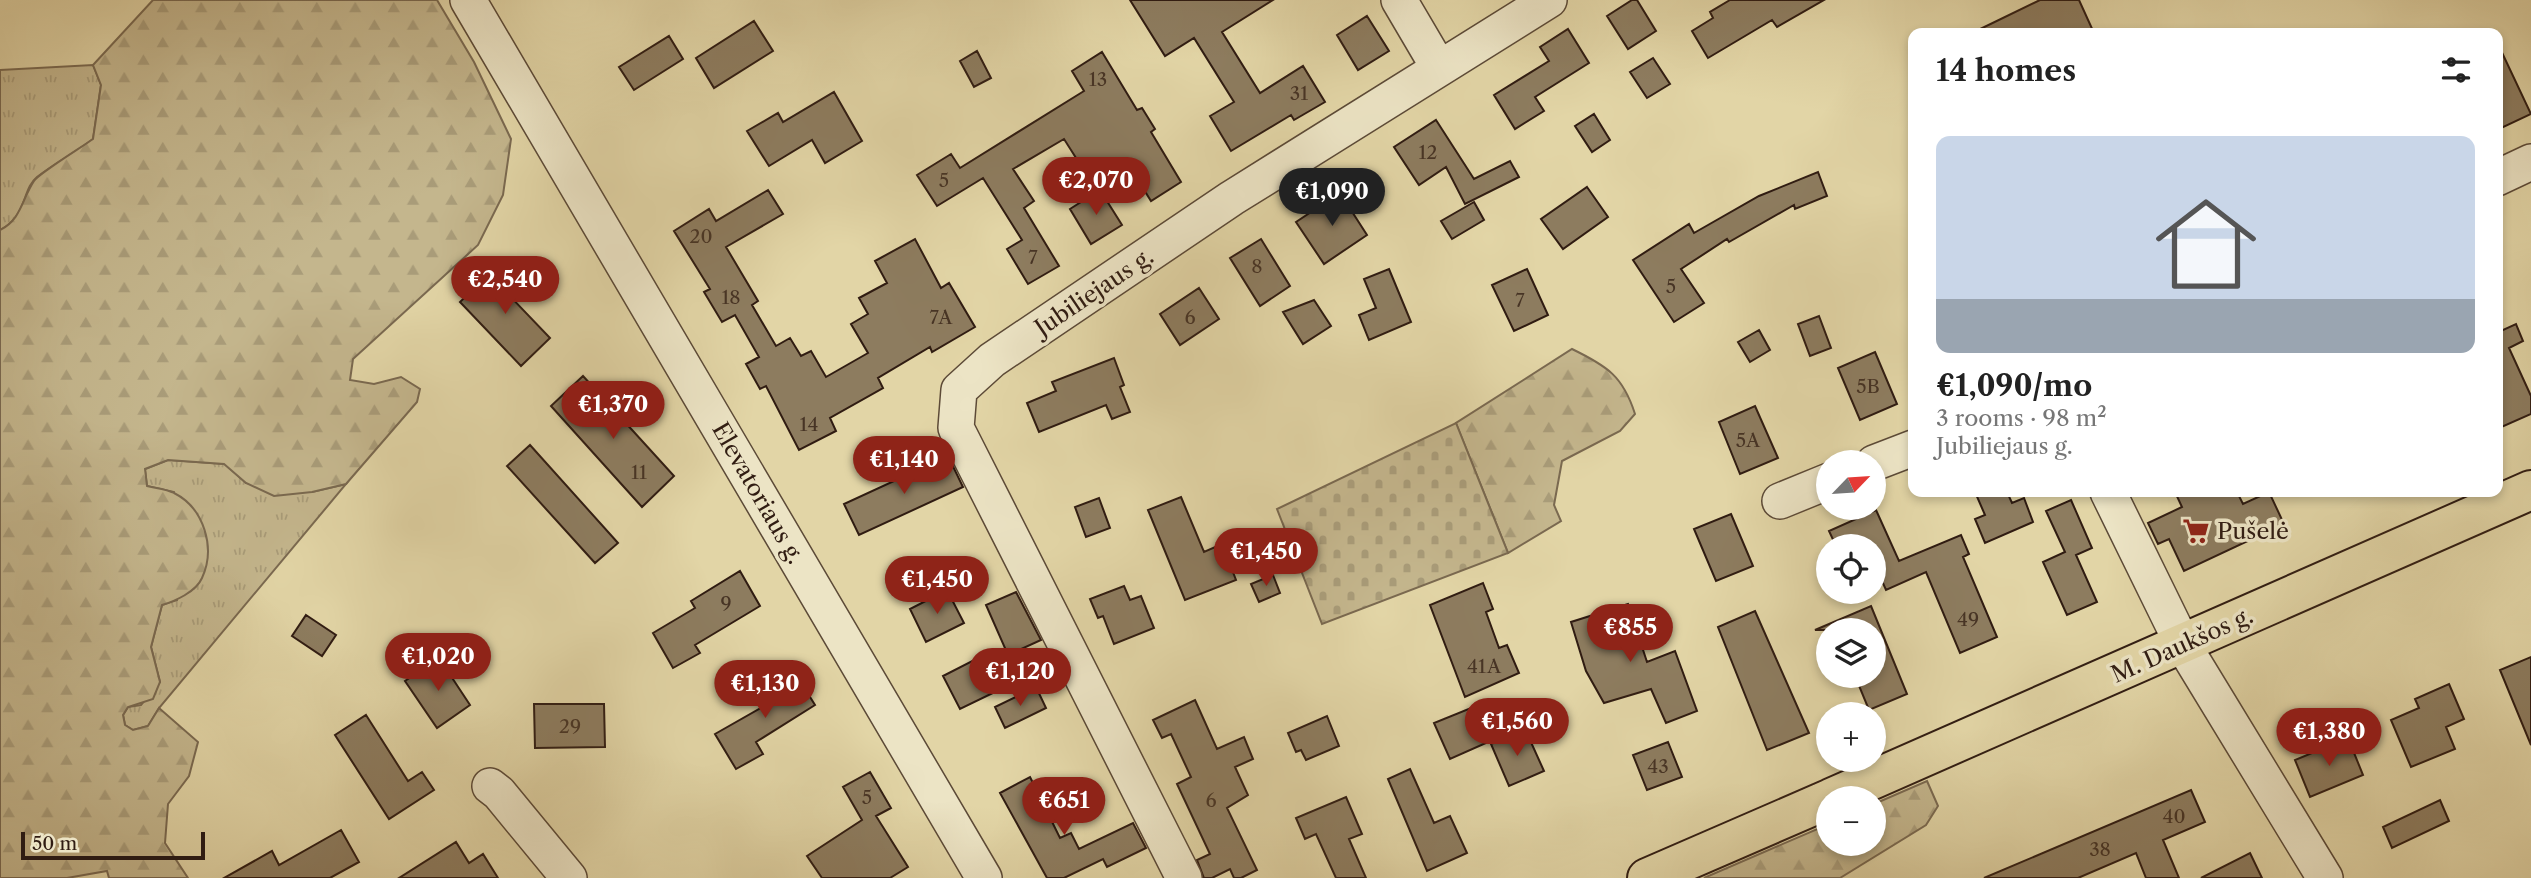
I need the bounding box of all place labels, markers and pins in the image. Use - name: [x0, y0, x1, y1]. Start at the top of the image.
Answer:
- pin: €2,070: [1039, 158, 1153, 217]
- pin: €1,090: [1275, 168, 1389, 228]
- pin: €2,540: [448, 256, 562, 316]
- pin: €1,370: [556, 382, 670, 441]
- pin: €1,140: [847, 436, 961, 496]
- supermarket icon: Pušelė: [2181, 516, 2211, 546]
- place label: Pušelė: [2217, 517, 2289, 545]
- pin: €1,450: [1209, 528, 1323, 588]
- pin: €1,450: [880, 556, 994, 616]
- pin: €855: [1589, 604, 1671, 664]
- pin: €1,020: [381, 634, 495, 693]
- pin: €1,120: [963, 648, 1077, 708]
- pin: €1,130: [708, 660, 822, 720]
- pin: €1,560: [1460, 698, 1574, 758]
- pin: €1,380: [2272, 708, 2386, 768]
- pin: €651: [1023, 778, 1105, 837]

